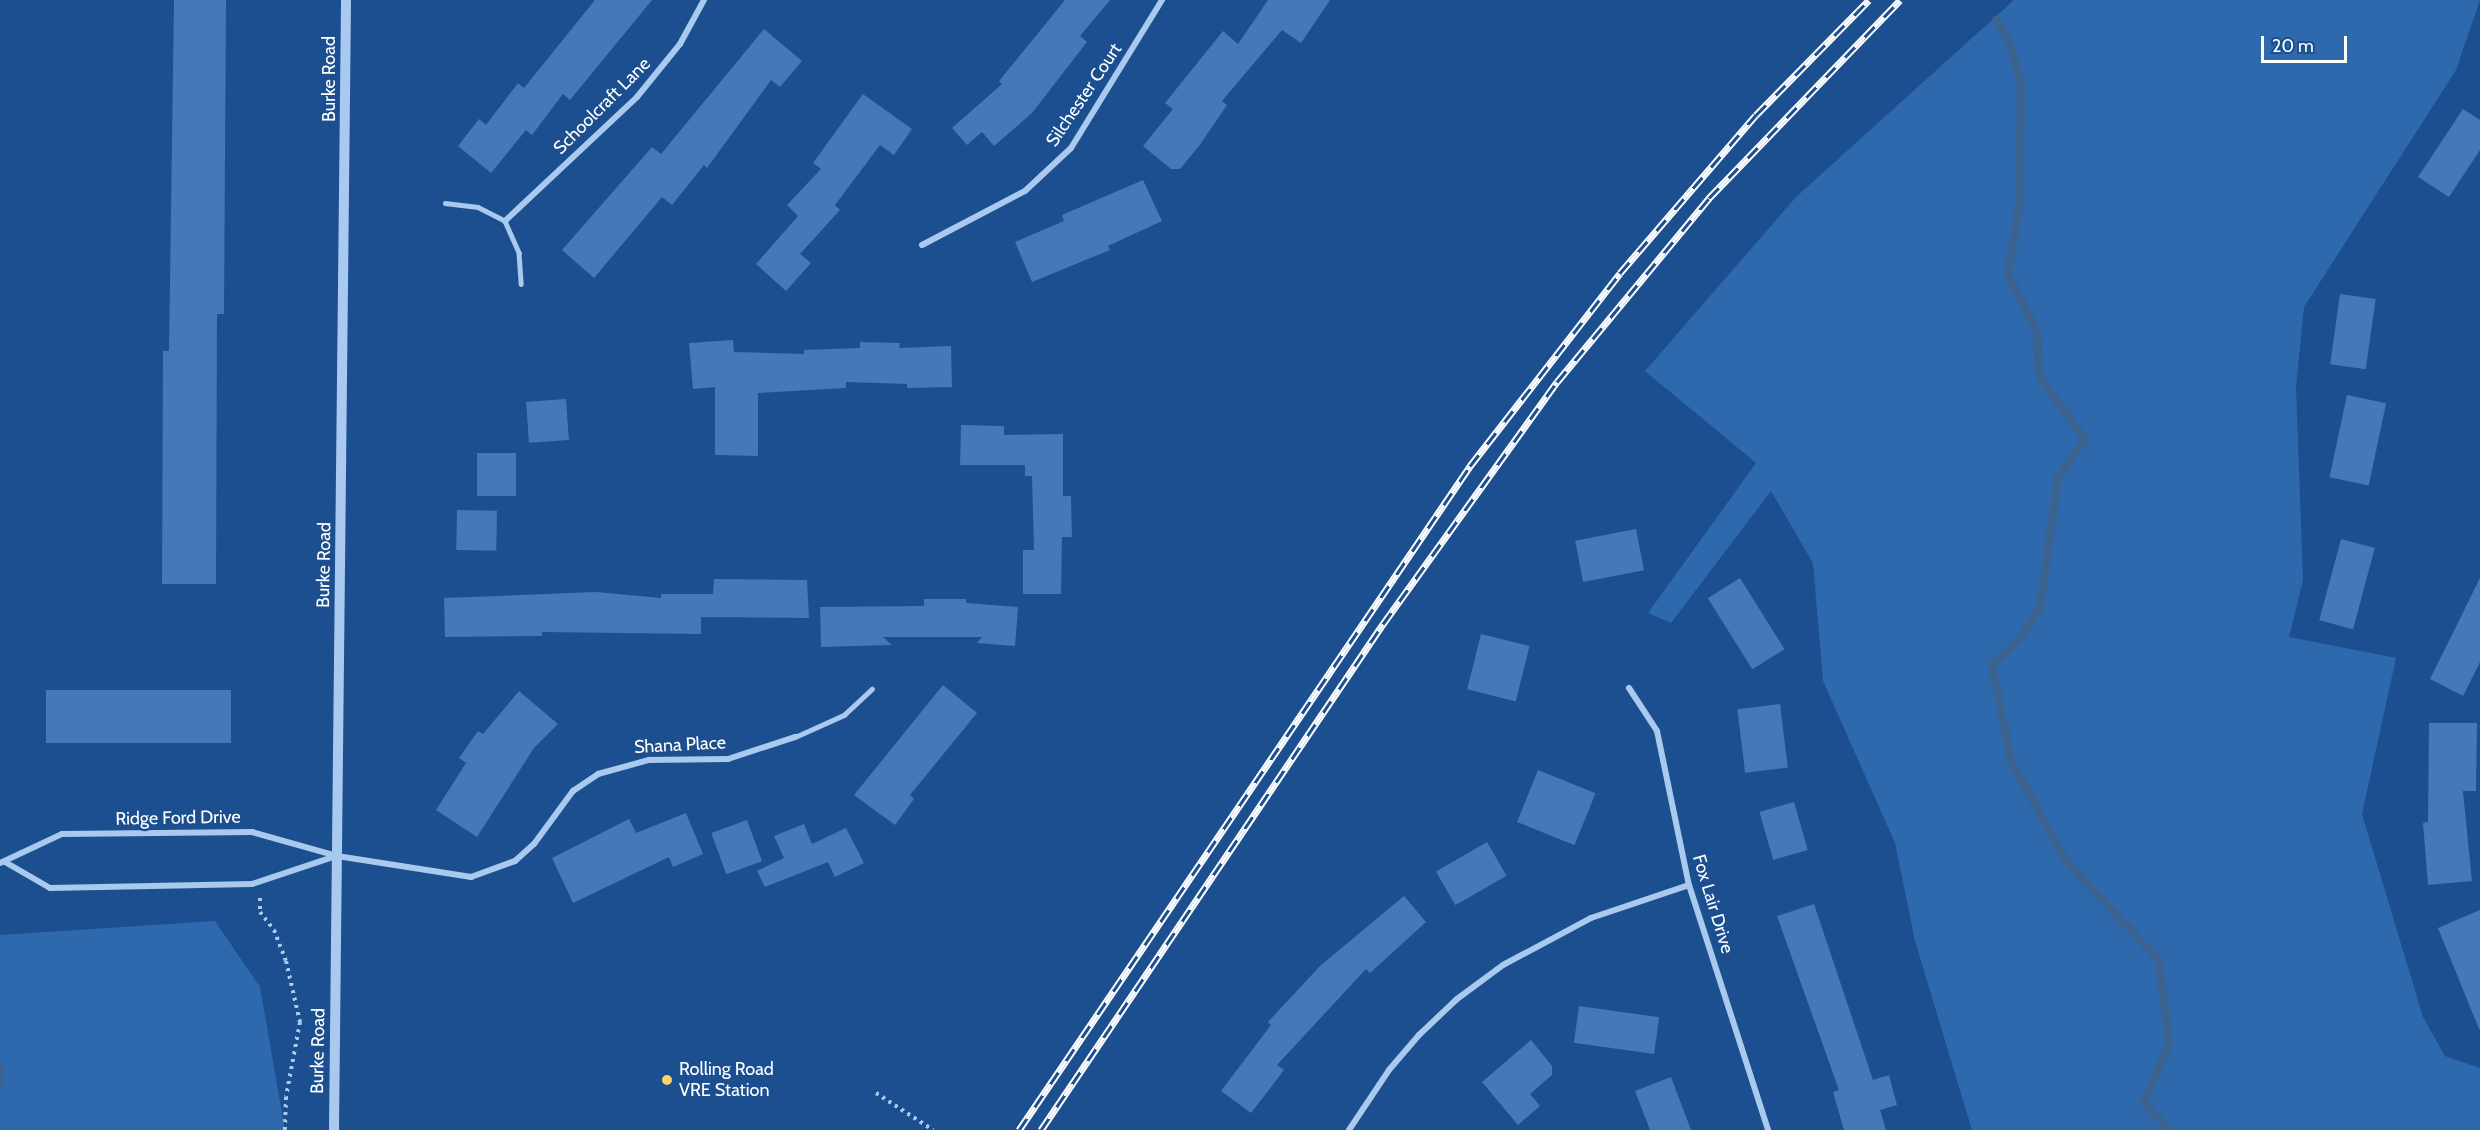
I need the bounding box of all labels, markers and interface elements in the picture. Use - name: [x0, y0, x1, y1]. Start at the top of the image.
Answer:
- scale bar: [2264, 24, 2350, 62]
- text: 20 m: [2272, 35, 2314, 57]
- street label: Burke Road: [318, 36, 340, 122]
- street label: Silchester Court: [1042, 39, 1126, 151]
- street label: Schoolcraft Lane: [549, 53, 655, 159]
- street label: Burke Road: [312, 522, 336, 608]
- street label: Shana Place: [634, 732, 726, 758]
- street label: Ridge Ford Drive: [115, 806, 241, 830]
- street label: Fox Lair Drive: [1688, 852, 1738, 956]
- street label: Burke Road: [306, 1008, 330, 1094]
- place label: Rolling Road VRE Station: [679, 1059, 774, 1102]
- marker: Rolling Road VRE Station: [660, 1073, 674, 1087]

